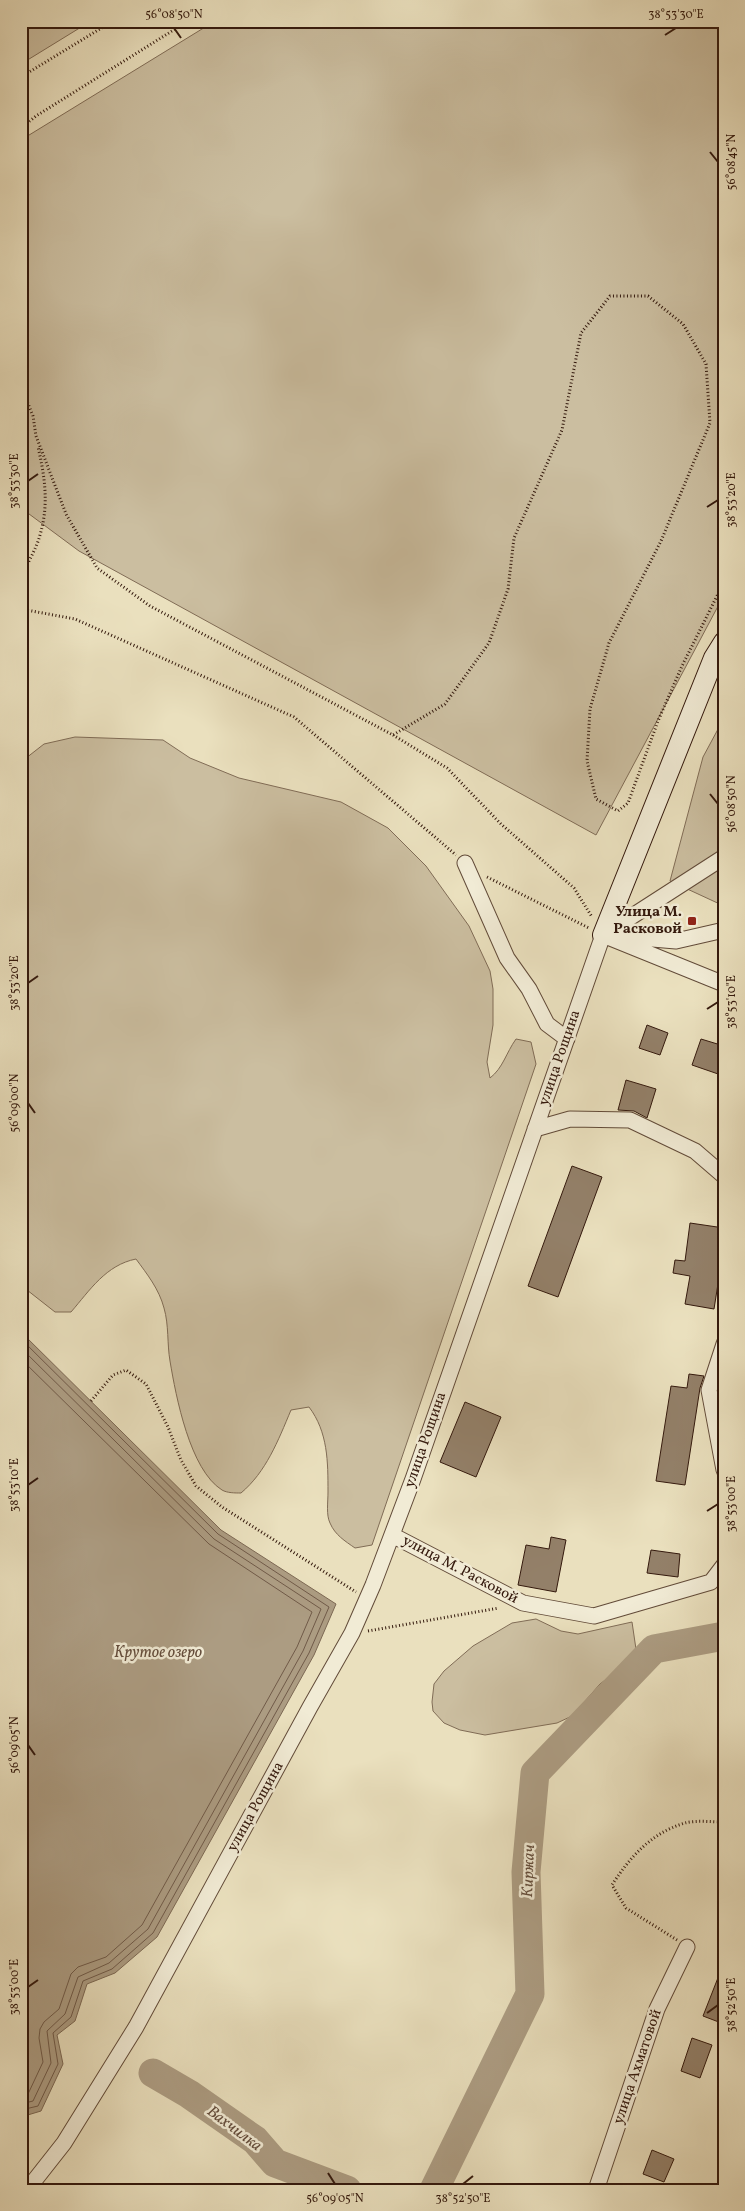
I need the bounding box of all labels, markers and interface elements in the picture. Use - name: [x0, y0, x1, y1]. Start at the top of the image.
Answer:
- text: 56°08'50"N: [145, 7, 203, 23]
- text: 38°53'30"E: [648, 7, 704, 23]
- text: 56°08'45"N: [724, 134, 740, 190]
- text: 38°53'30"E: [7, 453, 23, 509]
- text: 38°53'20"E: [724, 472, 740, 528]
- text: 56°08'50"N: [724, 775, 740, 833]
- place label: Улица М. Расковой: [613, 902, 682, 940]
- marker: Улица М. Расковой: [686, 915, 698, 927]
- text: 38°53'20"E: [7, 955, 23, 1011]
- text: 38°53'10"E: [724, 975, 740, 1029]
- street label: улица Рощина: [534, 1007, 586, 1109]
- text: 56°09'00"N: [7, 1073, 23, 1133]
- street label: улица Рощина: [400, 1389, 452, 1491]
- text: 38°53'10"E: [7, 1458, 23, 1512]
- text: 38°53'00"E: [724, 1476, 740, 1532]
- street label: улица М. Расковой: [398, 1531, 522, 1609]
- water label: Крутое озеро: [114, 1642, 203, 1664]
- text: 56°09'05"N: [7, 1716, 23, 1774]
- street label: улица Рощина: [223, 1758, 289, 1856]
- water label: Киржач: [517, 1844, 541, 1898]
- text: 38°53'00"E: [7, 1959, 23, 2015]
- text: 38°52'50"E: [724, 1978, 740, 2032]
- street label: улица Ахматовой: [608, 2007, 668, 2127]
- water label: Вахчилка: [202, 2101, 266, 2157]
- text: 56°09'05"N: [306, 2191, 364, 2207]
- text: 38°52'50"E: [436, 2191, 490, 2207]

